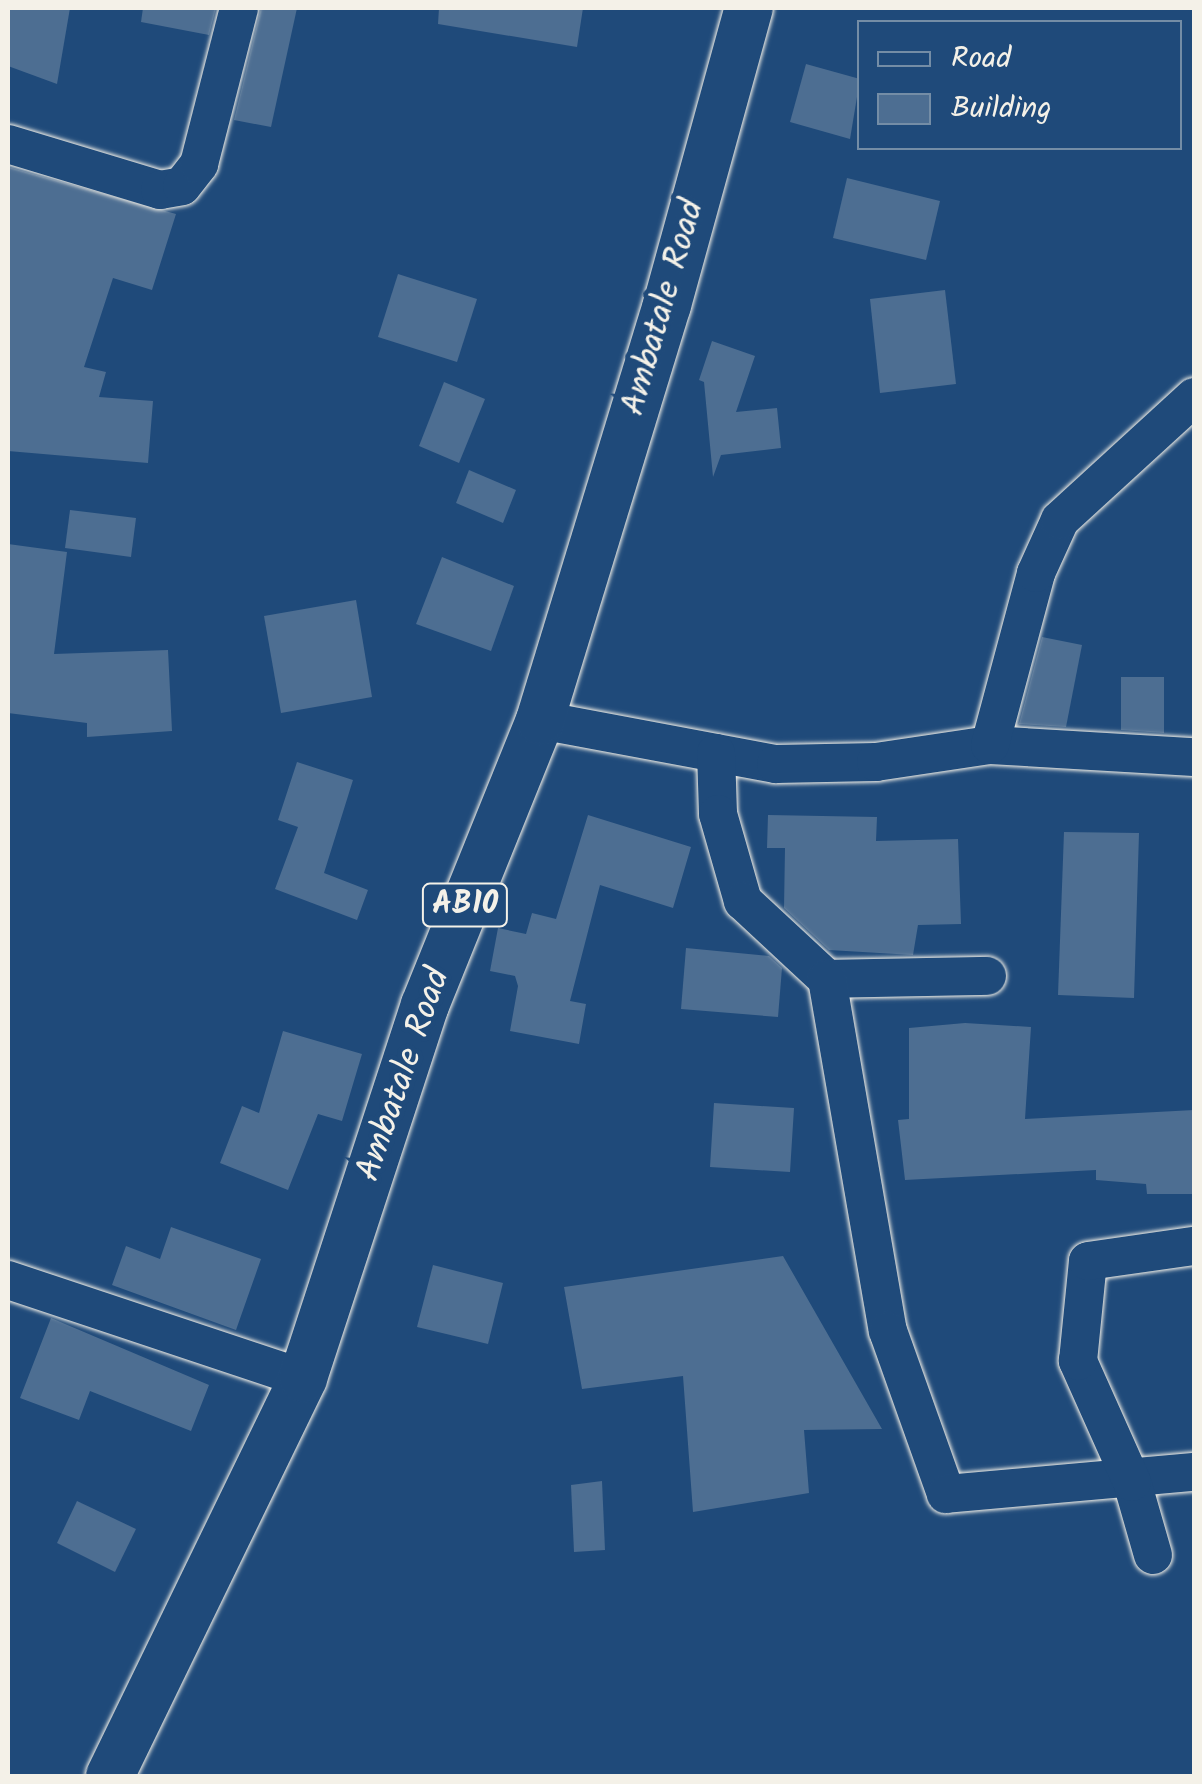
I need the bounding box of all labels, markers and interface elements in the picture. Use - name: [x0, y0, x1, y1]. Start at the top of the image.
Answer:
- legend: [857, 20, 1182, 150]
- text: Road: [951, 35, 1011, 83]
- text: Building: [951, 85, 1051, 133]
- street label: Ambatale Road: [613, 195, 715, 421]
- road number: AB10: [420, 878, 510, 932]
- street label: Ambatale Road: [348, 963, 460, 1187]

